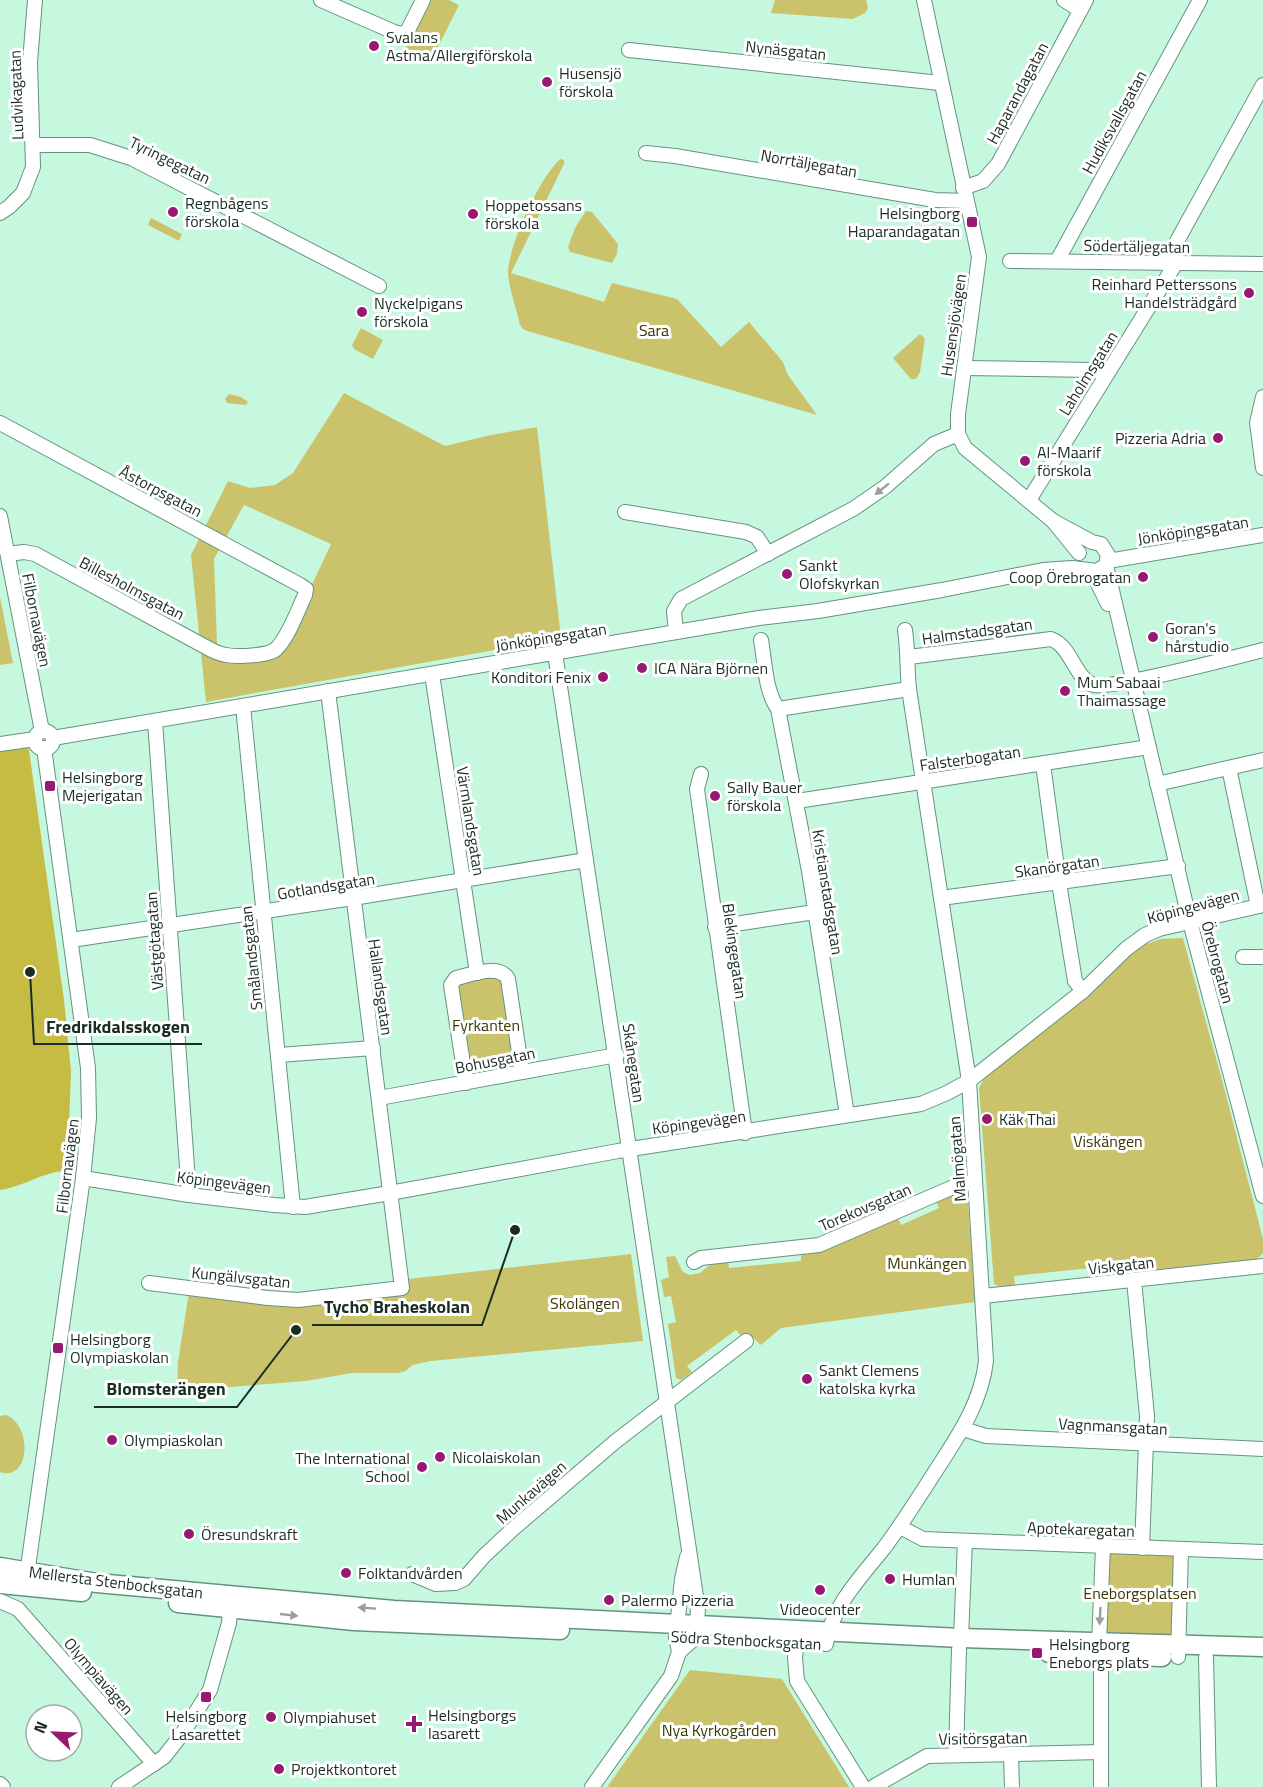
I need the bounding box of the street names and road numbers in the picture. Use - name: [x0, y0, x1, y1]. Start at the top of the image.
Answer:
- street label: Nynäsgatan: [744, 34, 828, 66]
- street label: Haparandagatan: [980, 38, 1054, 148]
- street label: Ludvikagatan: [2, 50, 30, 140]
- street label: Hudiksvallsgatan: [1076, 66, 1152, 178]
- street label: Tyringegatan: [125, 130, 215, 190]
- street label: Norrtäljegatan: [759, 143, 859, 183]
- street label: Södertäljegatan: [1084, 233, 1190, 259]
- street label: Husensjövägen: [934, 272, 972, 378]
- street label: Laholmsgatan: [1052, 326, 1124, 420]
- street label: Åstorpsgatan: [115, 459, 207, 523]
- street label: Jönköpingsgatan: [1136, 509, 1250, 551]
- street label: Billesholmsgatan: [75, 550, 189, 626]
- street label: Filbornavägen: [16, 571, 58, 669]
- street label: Halmstadsgatan: [920, 611, 1034, 651]
- street label: Jönköpingsgatan: [494, 616, 608, 658]
- street label: Falsterbogatan: [918, 739, 1022, 777]
- street label: Värmlandsgatan: [451, 765, 491, 877]
- street label: Kristianstadsgatan: [806, 828, 850, 956]
- street label: Skanörgatan: [1013, 848, 1101, 884]
- street label: Gotlandsgatan: [276, 866, 376, 906]
- street label: Köpingevägen: [1144, 882, 1242, 930]
- street label: Västgötagatan: [139, 891, 169, 991]
- street label: Blekingegatan: [716, 902, 754, 1000]
- street label: Smålandsgatan: [234, 905, 268, 1011]
- street label: Örebrogatan: [1195, 918, 1241, 1006]
- street label: Hallandsgatan: [362, 937, 400, 1037]
- street label: Skånegatan: [617, 1022, 651, 1104]
- street label: Bohusgatan: [453, 1040, 537, 1080]
- street label: Köpingevägen: [651, 1104, 747, 1140]
- street label: Malmögatan: [942, 1116, 972, 1202]
- street label: Filbornavägen: [49, 1117, 85, 1215]
- street label: Köpingevägen: [176, 1164, 272, 1200]
- street label: Torekovsgatan: [815, 1177, 915, 1237]
- street label: Viskgatan: [1087, 1250, 1155, 1280]
- street label: Kungälvsgatan: [190, 1260, 292, 1294]
- street label: Vagnmansgatan: [1058, 1411, 1168, 1441]
- street label: Munkavägen: [490, 1455, 572, 1529]
- street label: Apotekaregatan: [1027, 1515, 1135, 1543]
- street label: Mellersta Stenbocksgatan: [28, 1559, 204, 1605]
- street label: Södra Stenbocksgatan: [670, 1624, 822, 1656]
- street label: Olympiavägen: [59, 1632, 139, 1720]
- street label: Visitörsgatan: [938, 1725, 1028, 1751]

